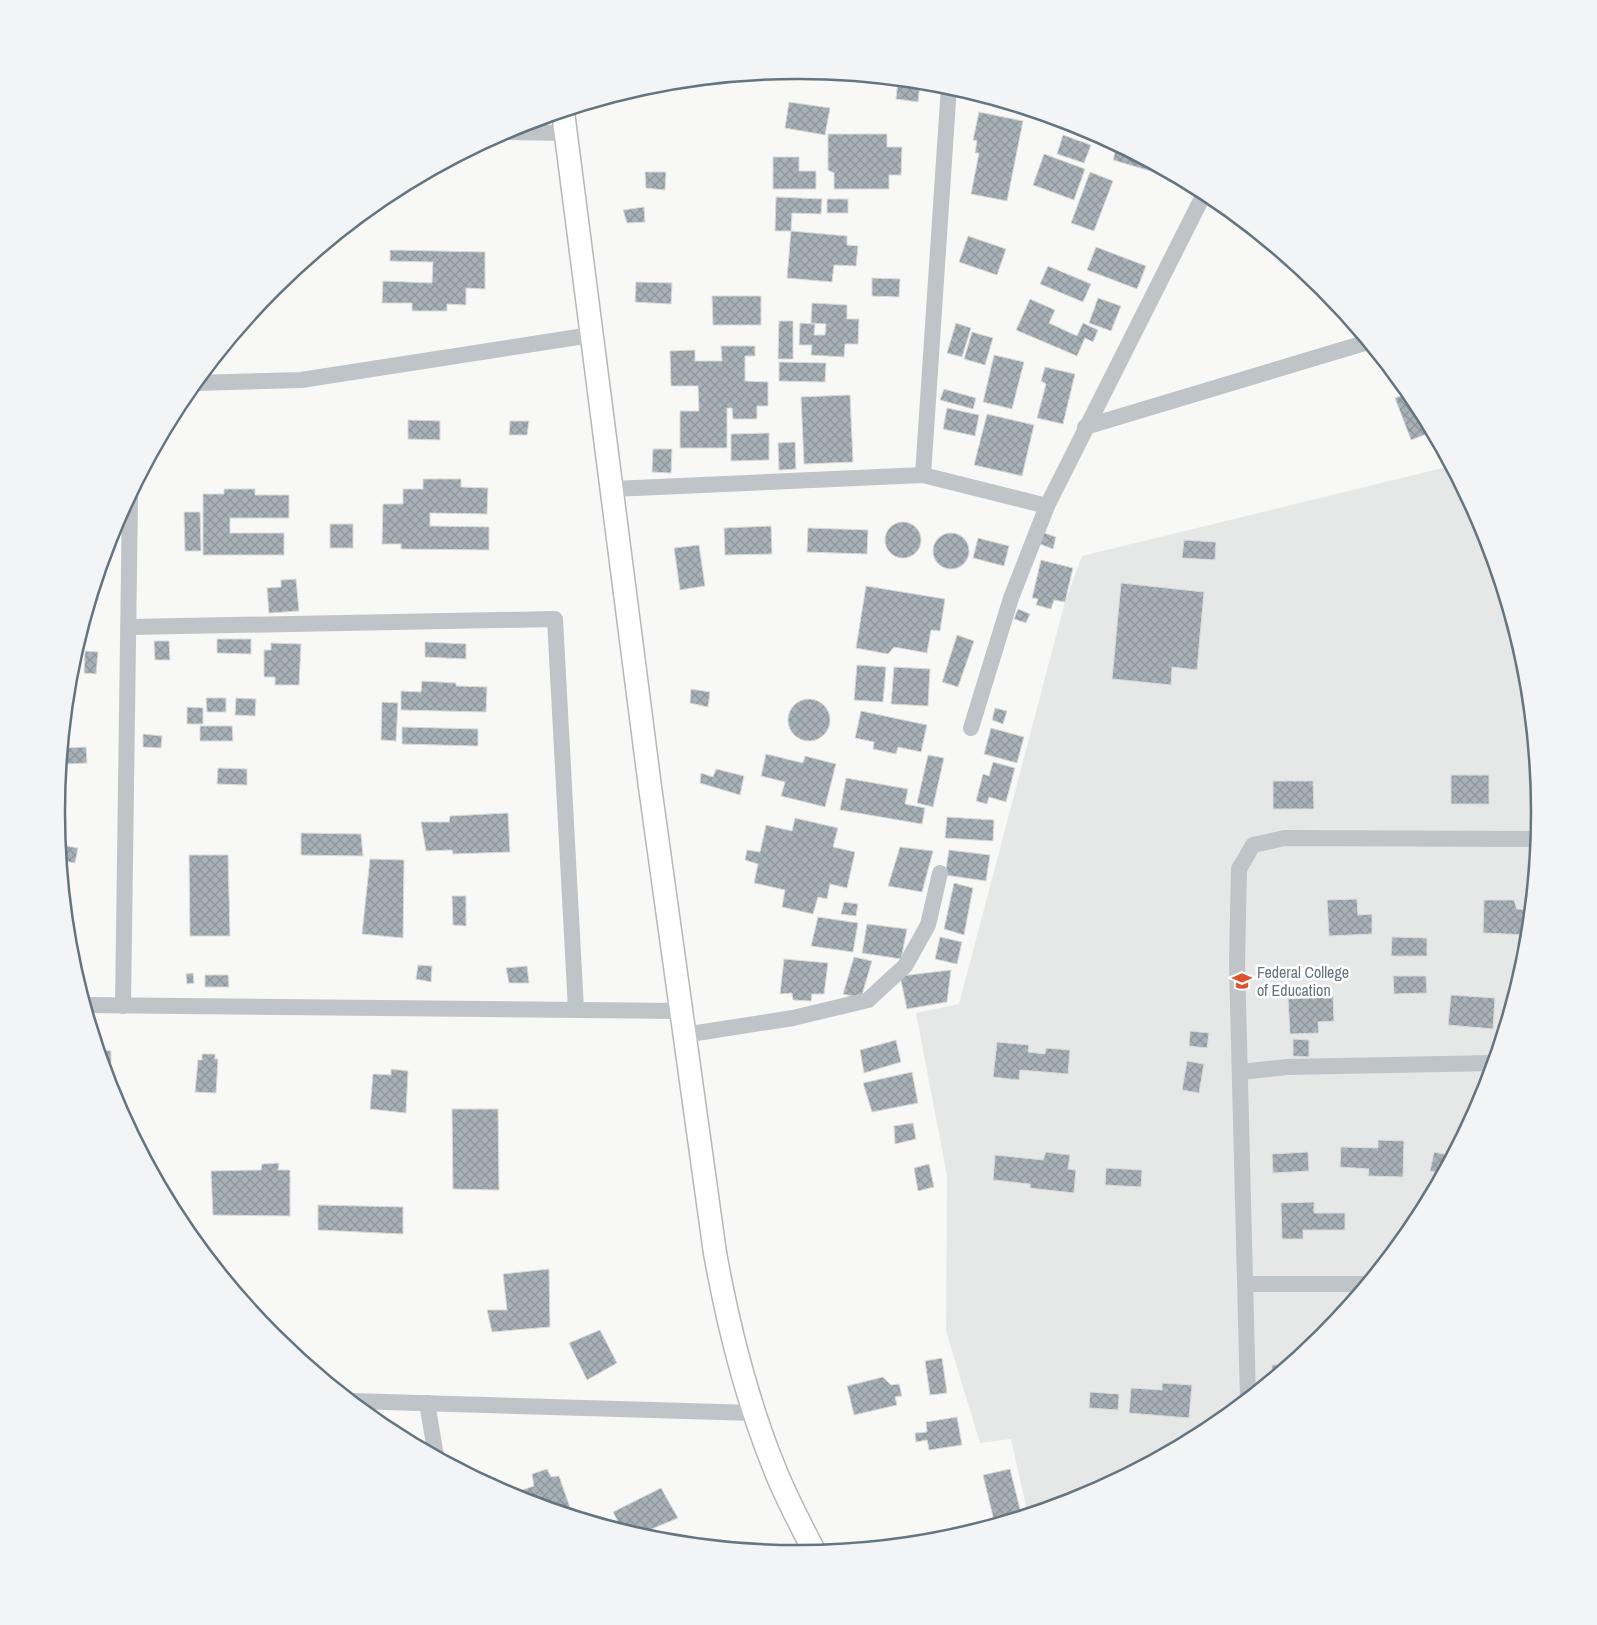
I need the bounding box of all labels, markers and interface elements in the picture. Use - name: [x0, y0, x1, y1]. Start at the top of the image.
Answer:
- place label: Federal College of Education: [1257, 961, 1349, 1001]
- school or university icon: Federal College of Education: [1231, 970, 1253, 992]

